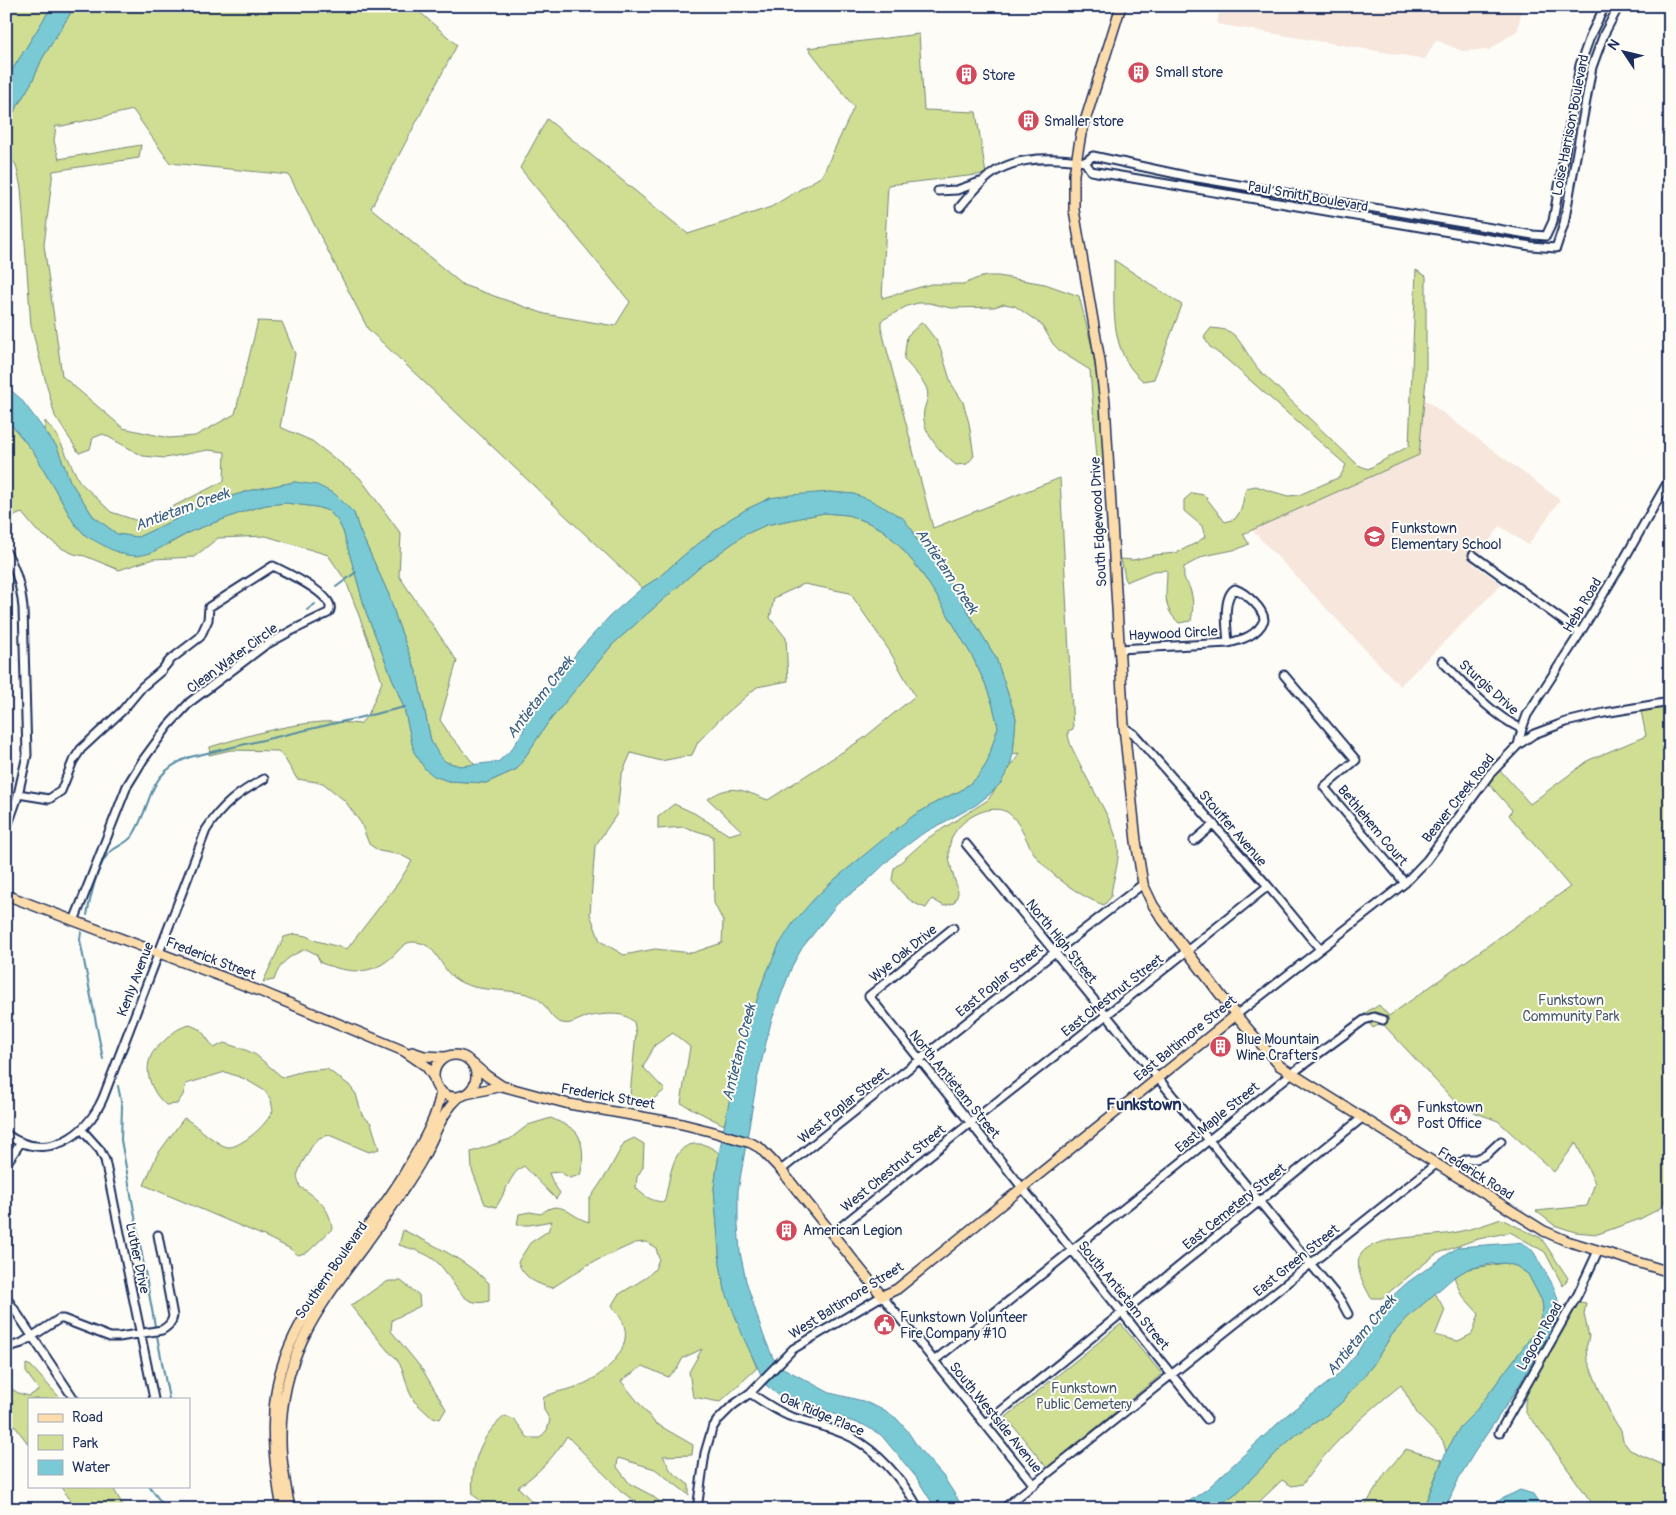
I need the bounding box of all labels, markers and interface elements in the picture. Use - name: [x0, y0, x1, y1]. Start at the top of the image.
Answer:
- north arrow: [1598, 28, 1648, 78]
- text: N: [1604, 36, 1623, 54]
- street label: Loise Harrison Boulevard: [1548, 53, 1593, 197]
- building icon: Small store: [1127, 60, 1151, 84]
- building icon: Store: [954, 63, 978, 87]
- place label: Small store: [1155, 64, 1223, 81]
- place label: Store: [982, 67, 1015, 84]
- building icon: Smaller store: [1016, 109, 1040, 133]
- place label: Smaller store: [1044, 113, 1124, 130]
- street label: Paul Smith Boulevard: [1246, 178, 1370, 216]
- street label: South Edgewood Drive: [1087, 456, 1110, 587]
- water label: Antietam Creek: [132, 483, 234, 535]
- place label: Funkstown Elementary School: [1391, 520, 1502, 553]
- school or university icon: Funkstown Elementary School: [1363, 524, 1387, 548]
- water label: Antietam Creek: [911, 525, 983, 619]
- street label: Hebb Road: [1559, 575, 1605, 636]
- street label: Clean Water Circle: [184, 620, 281, 697]
- street label: Haywood Circle: [1128, 623, 1218, 644]
- water label: Antietam Creek: [502, 651, 579, 742]
- street label: Sturgis Drive: [1455, 656, 1522, 719]
- street label: Beaver Creek Road: [1419, 751, 1498, 846]
- street label: Bethlehem Court: [1334, 782, 1411, 869]
- street label: Stouffer Avenue: [1195, 787, 1270, 870]
- street label: North High Street: [1022, 896, 1101, 987]
- street label: Wye Oak Drive: [866, 921, 941, 986]
- street label: Frederick Street: [163, 933, 259, 984]
- street label: Kenly Avenue: [113, 939, 157, 1019]
- street label: East Poplar Street: [953, 940, 1046, 1021]
- street label: East Chestnut Street: [1058, 950, 1167, 1040]
- street label: East Baltimore Street: [1131, 992, 1240, 1085]
- park label: Funkstown Community Park: [1522, 992, 1620, 1025]
- water label: Antietam Creek: [718, 1000, 761, 1103]
- street label: North Antietam Street: [906, 1027, 1004, 1142]
- place label: Blue Mountain Wine Crafters: [1236, 1031, 1319, 1064]
- building icon: Blue Mountain Wine Crafters: [1208, 1035, 1232, 1059]
- street label: West Poplar Street: [795, 1063, 892, 1147]
- street label: East Maple Street: [1172, 1078, 1263, 1156]
- street label: Frederick Street: [559, 1080, 657, 1113]
- district label: Funkstown: [1106, 1095, 1182, 1115]
- place label: Funkstown Post Office: [1417, 1099, 1483, 1132]
- public building icon: Funkstown Post Office: [1389, 1103, 1413, 1127]
- street label: West Chestnut Street: [838, 1121, 949, 1216]
- street label: Frederick Road: [1435, 1143, 1517, 1204]
- street label: East Cemetery Street: [1179, 1159, 1290, 1253]
- street label: Southern Boulevard: [291, 1218, 371, 1322]
- building icon: American Legion: [775, 1218, 799, 1242]
- street label: East Green Street: [1250, 1220, 1343, 1300]
- street label: Luther Drive: [122, 1221, 153, 1295]
- place label: American Legion: [803, 1222, 903, 1239]
- street label: South Antietam Street: [1074, 1237, 1173, 1354]
- street label: West Baltimore Street: [786, 1258, 907, 1343]
- water label: Antietam Creek: [1322, 1290, 1402, 1379]
- street label: Lagoon Road: [1513, 1299, 1566, 1374]
- place label: Funkstown Volunteer Fire Company #10: [900, 1309, 1027, 1342]
- public building icon: Funkstown Volunteer Fire Company #10: [872, 1313, 896, 1337]
- street label: South Westside Avenue: [946, 1359, 1046, 1476]
- park label: Funkstown Public Cemetery: [1036, 1380, 1132, 1413]
- street label: Oak Ridge Place: [777, 1389, 867, 1440]
- legend: [28, 1398, 190, 1488]
- text: Road: [72, 1408, 103, 1427]
- text: Park: [72, 1434, 99, 1453]
- text: Water: [72, 1458, 111, 1477]

